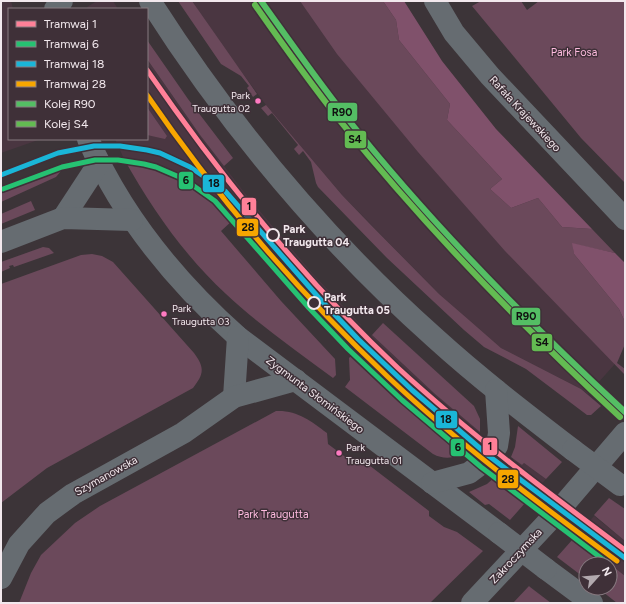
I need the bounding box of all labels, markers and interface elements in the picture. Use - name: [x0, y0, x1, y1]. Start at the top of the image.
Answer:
- legend: [8, 8, 148, 140]
- text: Tramwaj 1: [44, 17, 97, 31]
- text: Tramwaj 6: [44, 37, 99, 51]
- park label: Park Fosa: [551, 46, 597, 59]
- text: Tramwaj 18: [44, 57, 104, 71]
- street label: Rafała Krajewskiego: [487, 73, 563, 155]
- text: Tramwaj 28: [44, 77, 106, 91]
- place label: Park Traugutta 02: [192, 89, 250, 115]
- marker: Park Traugutta 02: [253, 96, 263, 106]
- text: Kolej R90: [44, 97, 96, 111]
- line badge: R90: [327, 102, 358, 122]
- text: R90: [332, 106, 352, 119]
- text: Kolej S4: [44, 117, 89, 131]
- line badge: S4: [344, 130, 367, 149]
- text: S4: [348, 133, 362, 146]
- line badge: 6: [178, 171, 194, 190]
- text: 6: [183, 174, 190, 187]
- line badge: 18: [202, 174, 225, 193]
- text: 18: [208, 177, 220, 190]
- line badge: 1: [241, 197, 257, 216]
- text: 1: [247, 200, 251, 213]
- line badge: 28: [236, 218, 259, 237]
- text: 28: [241, 221, 255, 234]
- place label: Park Traugutta 04: [283, 223, 349, 249]
- marker: Park Traugutta 04: [266, 228, 280, 242]
- place label: Park Traugutta 05: [324, 291, 390, 317]
- marker: Park Traugutta 05: [307, 296, 321, 310]
- place label: Park Traugutta 03: [172, 302, 230, 328]
- line badge: R90: [511, 307, 541, 326]
- marker: Park Traugutta 03: [159, 309, 169, 319]
- text: R90: [516, 310, 536, 323]
- line badge: S4: [531, 333, 553, 352]
- text: S4: [535, 336, 549, 349]
- street label: Zygmunta Słomińskiego: [263, 354, 367, 436]
- line badge: 18: [435, 410, 458, 429]
- text: 18: [440, 413, 452, 426]
- line badge: 1: [482, 437, 498, 456]
- line badge: 6: [450, 438, 465, 457]
- text: 1: [488, 440, 492, 453]
- place label: Park Traugutta 01: [346, 441, 402, 467]
- text: 6: [455, 441, 462, 454]
- marker: Park Traugutta 01: [334, 448, 344, 458]
- street label: Szymanowska: [72, 453, 140, 499]
- line badge: 28: [497, 469, 519, 489]
- text: 28: [501, 473, 515, 486]
- park label: Park Traugutta: [237, 508, 309, 521]
- street label: Zakroczymska: [487, 526, 545, 586]
- north arrow: [578, 556, 618, 596]
- text: N: [599, 565, 614, 578]

